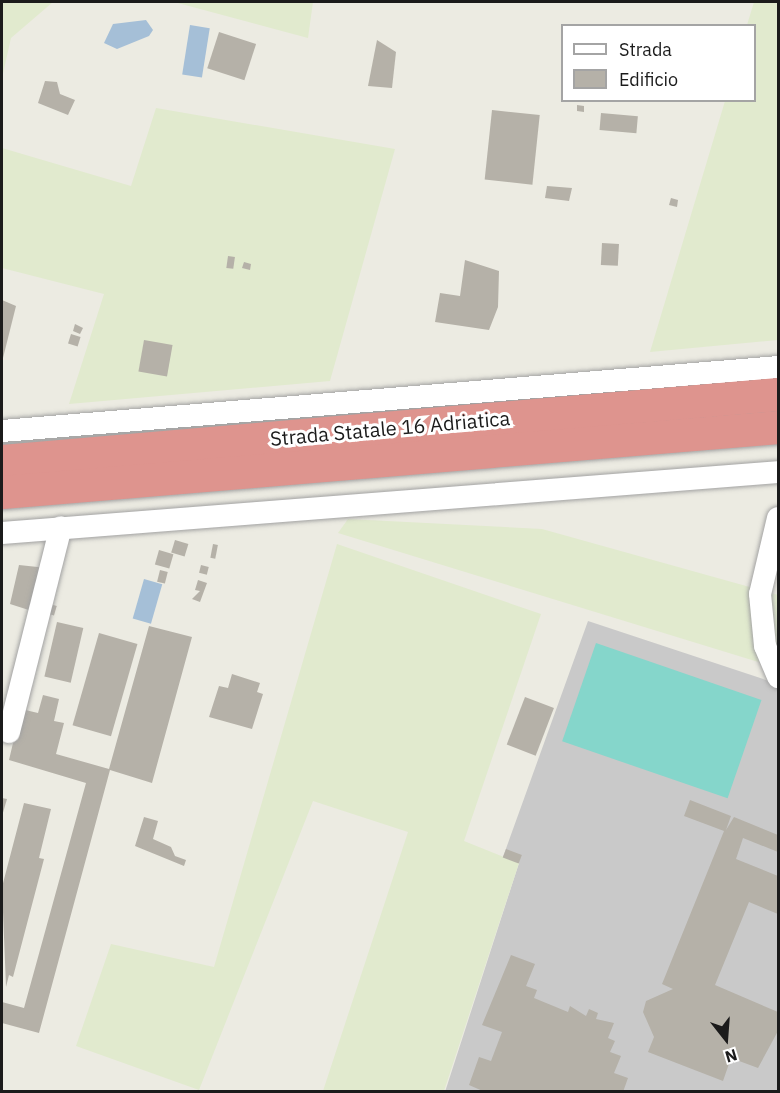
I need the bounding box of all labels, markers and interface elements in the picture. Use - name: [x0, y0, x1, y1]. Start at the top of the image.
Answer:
- legend: [561, 24, 756, 102]
- text: Strada: [619, 38, 672, 61]
- text: Edificio: [619, 68, 678, 91]
- street label: Strada Statale 16 Adriatica: [269, 406, 511, 450]
- north arrow: [696, 1009, 756, 1069]
- text: N: [723, 1045, 740, 1067]

